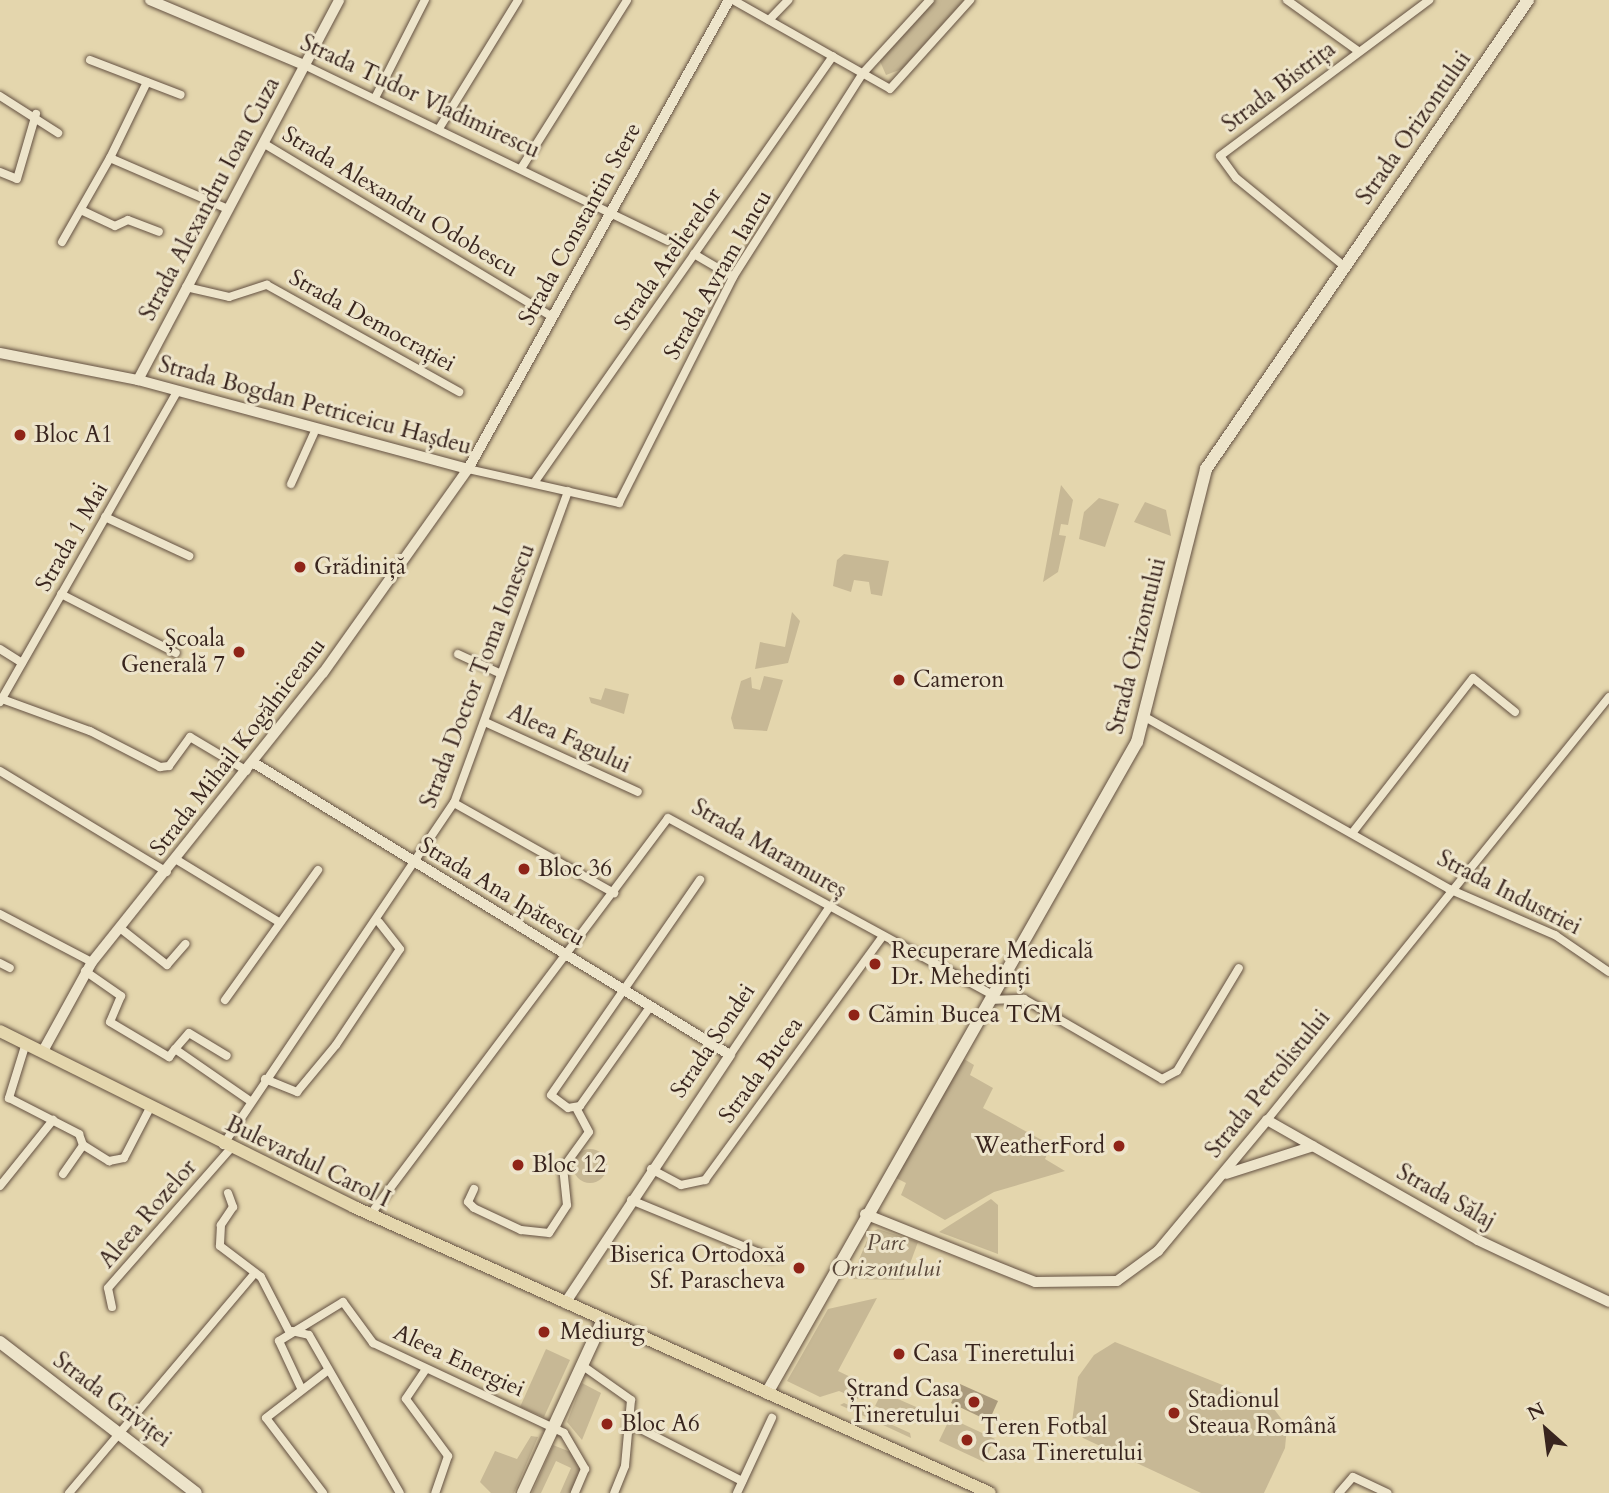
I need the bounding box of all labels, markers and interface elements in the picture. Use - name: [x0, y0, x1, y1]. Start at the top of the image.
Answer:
- street label: Strada Tudor Vladimirescu: [296, 29, 544, 165]
- street label: Strada Bistrița: [1217, 35, 1341, 139]
- street label: Strada Orizontului: [1351, 46, 1477, 210]
- street label: Strada Alexandru Ioan Cuza: [134, 72, 286, 326]
- street label: Strada Constantin Stere: [513, 118, 647, 330]
- street label: Strada Alexandru Odobescu: [277, 121, 523, 283]
- street label: Strada Atelierelor: [609, 182, 727, 336]
- street label: Strada Avram Iancu: [658, 185, 778, 365]
- street label: Strada Democrației: [284, 264, 460, 378]
- street label: Strada Bogdan Petriceicu Hașdeu: [155, 351, 475, 461]
- place label: Bloc A1: [34, 421, 113, 449]
- marker: Bloc A1: [12, 427, 28, 443]
- street label: Strada 1 Mai: [30, 477, 114, 597]
- street label: Strada Doctor Toma Ionescu: [415, 540, 541, 812]
- place label: Grădiniță: [314, 553, 406, 581]
- street label: Strada Orizontului: [1102, 555, 1172, 737]
- marker: Grădiniță: [292, 559, 308, 575]
- place label: Școala Generală 7: [121, 625, 225, 679]
- street label: Strada Mihail Kogălniceanu: [144, 633, 332, 861]
- marker: Școala Generală 7: [231, 644, 247, 660]
- place label: Cameron: [913, 666, 1004, 694]
- marker: Cameron: [891, 672, 907, 688]
- street label: Aleea Fagului: [503, 698, 635, 780]
- street label: Strada Maramureș: [687, 794, 851, 904]
- street label: Strada Ana Ipătescu: [414, 831, 590, 953]
- street label: Strada Industriei: [1432, 845, 1586, 941]
- place label: Bloc 36: [538, 855, 612, 883]
- marker: Bloc 36: [516, 861, 532, 877]
- place label: Recuperare Medicală Dr. Mehedinți: [891, 937, 1093, 991]
- marker: Recuperare Medicală Dr. Mehedinți: [865, 954, 885, 974]
- street label: Strada Sondei: [665, 979, 761, 1103]
- place label: Cămin Bucea TCM: [868, 1001, 1062, 1029]
- street label: Strada Petrolistului: [1200, 1004, 1336, 1164]
- marker: Cămin Bucea TCM: [846, 1007, 862, 1023]
- street label: Strada Bucea: [713, 1011, 809, 1129]
- street label: Bulevardul Carol I: [221, 1110, 395, 1214]
- place label: WeatherFord: [974, 1132, 1105, 1160]
- marker: WeatherFord: [1111, 1138, 1127, 1154]
- place label: Bloc 12: [532, 1151, 606, 1179]
- street label: Aleea Rozelor: [93, 1154, 203, 1274]
- marker: Bloc 12: [510, 1157, 526, 1173]
- street label: Strada Sălaj: [1392, 1158, 1500, 1236]
- park label: Parc Orizontului: [831, 1229, 941, 1283]
- place label: Biserica Ortodoxă Sf. Parascheva: [609, 1241, 785, 1295]
- marker: Biserica Ortodoxă Sf. Parascheva: [791, 1260, 807, 1276]
- place label: Mediurg: [560, 1318, 645, 1346]
- street label: Aleea Energiei: [389, 1319, 529, 1403]
- marker: Mediurg: [534, 1322, 554, 1342]
- place label: Casa Tineretului: [913, 1340, 1075, 1368]
- marker: Casa Tineretului: [891, 1346, 907, 1362]
- street label: Strada Griviței: [47, 1347, 177, 1453]
- place label: Ștrand Casa Tineretului: [846, 1375, 960, 1429]
- place label: Stadionul Steaua Română: [1188, 1386, 1337, 1440]
- marker: Ștrand Casa Tineretului: [966, 1394, 982, 1410]
- north arrow: [1511, 1395, 1581, 1465]
- text: N: [1523, 1396, 1550, 1427]
- marker: Stadionul Steaua Română: [1166, 1405, 1182, 1421]
- place label: Bloc A6: [621, 1410, 700, 1438]
- place label: Teren Fotbal Casa Tineretului: [981, 1413, 1143, 1467]
- marker: Bloc A6: [599, 1416, 615, 1432]
- marker: Teren Fotbal Casa Tineretului: [959, 1432, 975, 1448]

